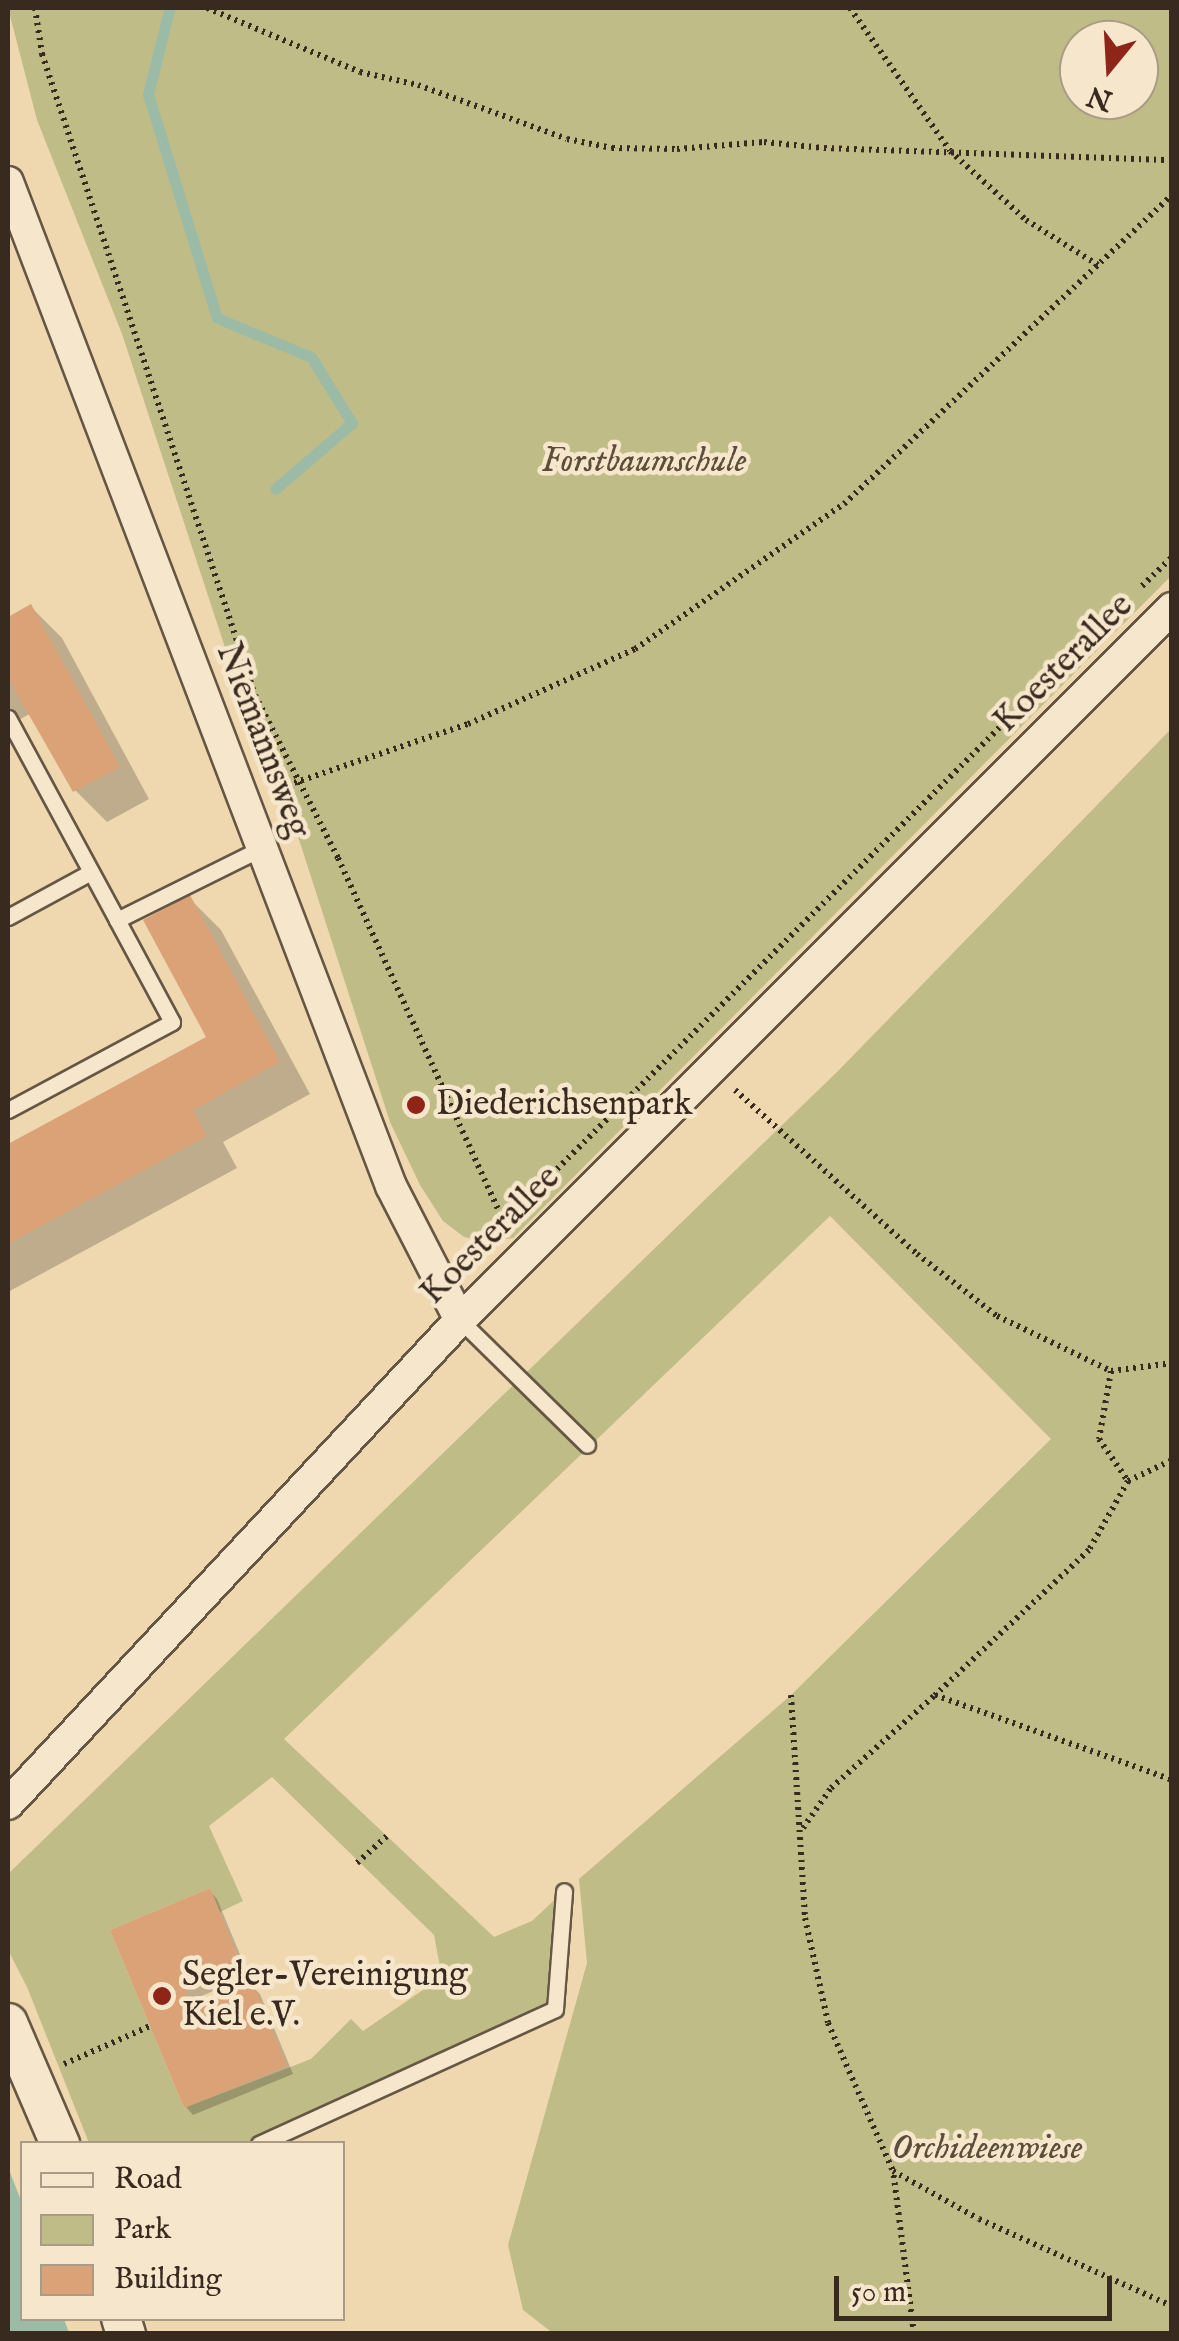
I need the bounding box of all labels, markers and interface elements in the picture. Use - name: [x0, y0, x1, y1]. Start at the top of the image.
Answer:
- north arrow: [1059, 20, 1159, 120]
- text: N: [1083, 77, 1117, 117]
- park label: Forstbaumschule: [542, 441, 746, 483]
- street label: Koesterallee: [986, 586, 1142, 742]
- street label: Niemannsweg: [206, 638, 318, 844]
- place label: Diederichsenpark: [436, 1084, 692, 1126]
- marker: Diederichsenpark: [405, 1094, 427, 1116]
- street label: Koesterallee: [413, 1158, 569, 1314]
- place label: Segler-Vereinigung Kiel e.V.: [182, 1955, 468, 2037]
- marker: Segler-Vereinigung Kiel e.V.: [151, 1985, 173, 2007]
- park label: Orchideenwiese: [892, 2128, 1082, 2170]
- legend: [20, 2141, 345, 2321]
- text: Road: [114, 2161, 182, 2199]
- text: Park: [114, 2211, 171, 2249]
- scale bar: [839, 2256, 1116, 2318]
- text: Building: [114, 2261, 222, 2299]
- text: 50 m: [851, 2274, 906, 2312]

